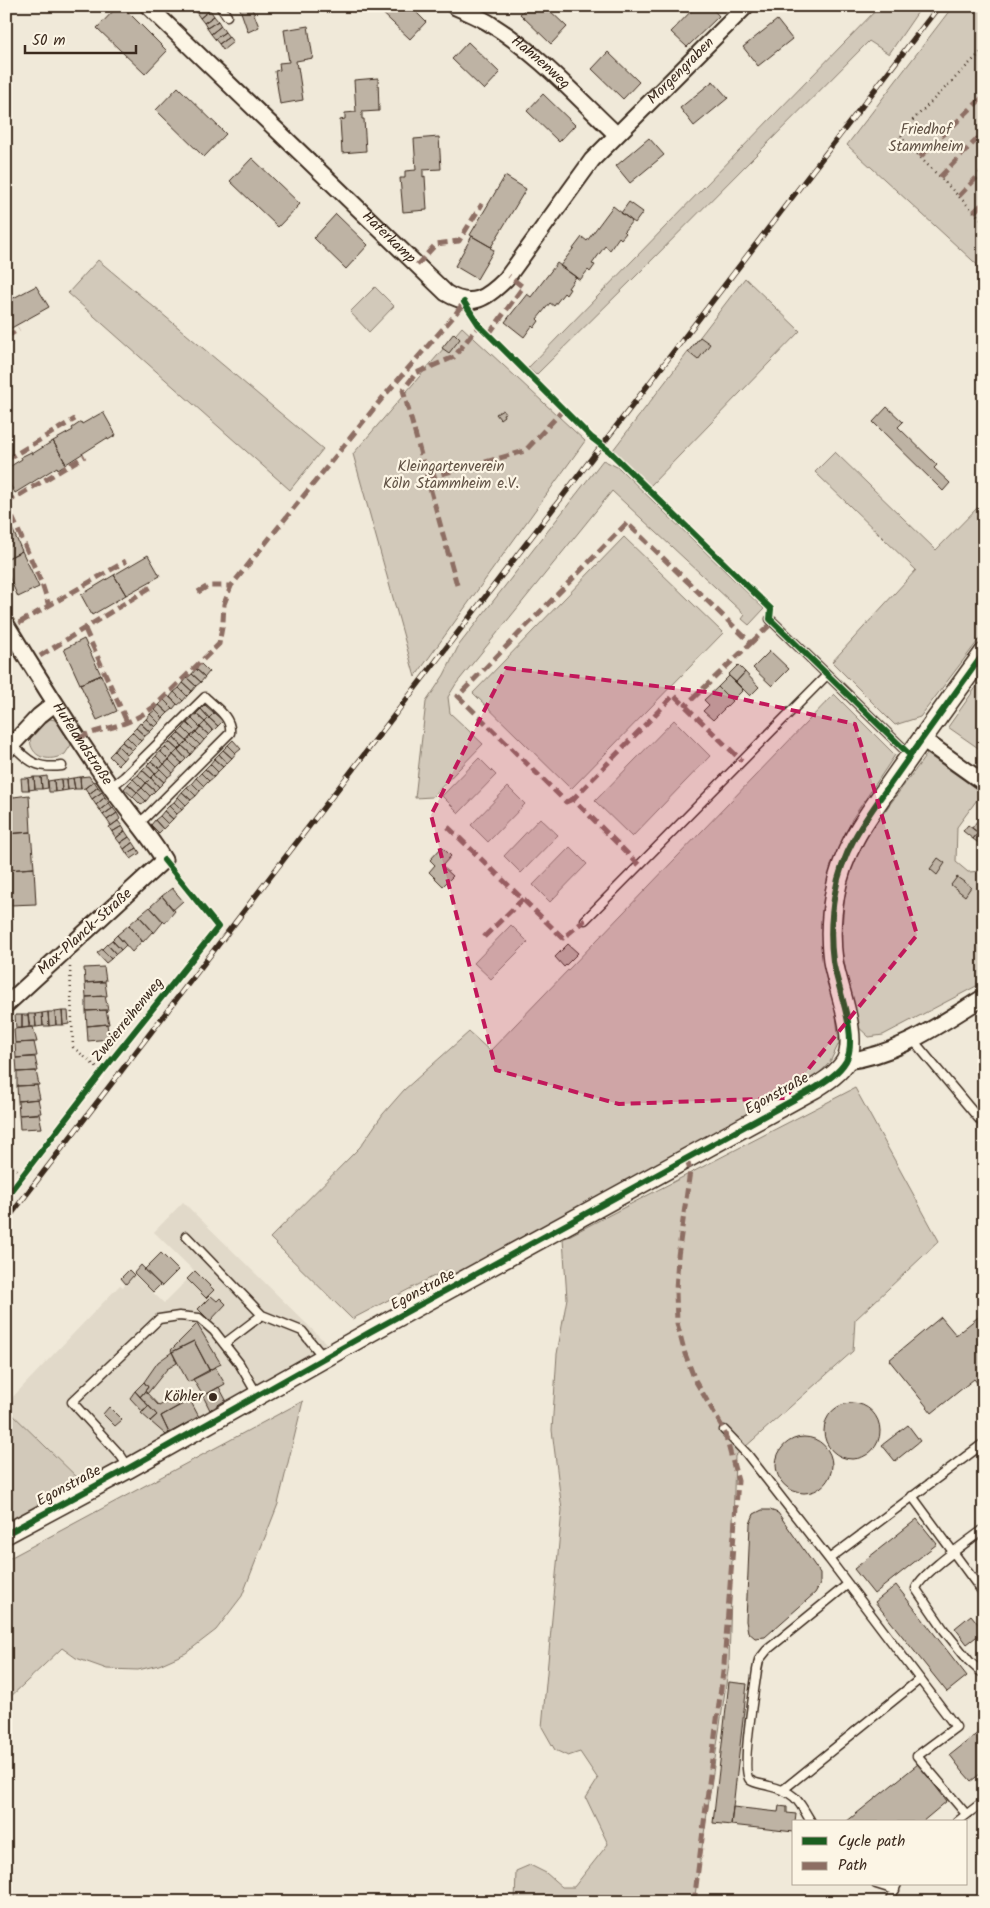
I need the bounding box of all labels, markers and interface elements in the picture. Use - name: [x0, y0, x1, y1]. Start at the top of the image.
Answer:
- scale bar: [25, 22, 136, 54]
- text: 50 m: [32, 29, 66, 53]
- street label: Hahnenweg: [506, 30, 576, 95]
- street label: Morgengraben: [642, 32, 720, 110]
- park label: Friedhof Stammheim: [889, 118, 964, 159]
- street label: Haferkamp: [356, 206, 421, 270]
- park label: Kleingartenverein Köln Stammheim e.V.: [383, 455, 519, 496]
- street label: Hufelandstraße: [46, 697, 119, 791]
- street label: Max-Planck-Straße: [32, 882, 138, 981]
- street label: Zweierreihenweg: [86, 972, 170, 1068]
- street label: Egonstraße: [740, 1066, 814, 1122]
- street label: Egonstraße: [386, 1263, 460, 1317]
- place label: Köhler: [164, 1385, 204, 1409]
- marker: Köhler: [207, 1391, 219, 1403]
- street label: Egonstraße: [32, 1459, 106, 1513]
- legend: [792, 1820, 968, 1886]
- text: Cycle path: [838, 1830, 905, 1854]
- text: Path: [838, 1854, 867, 1878]

